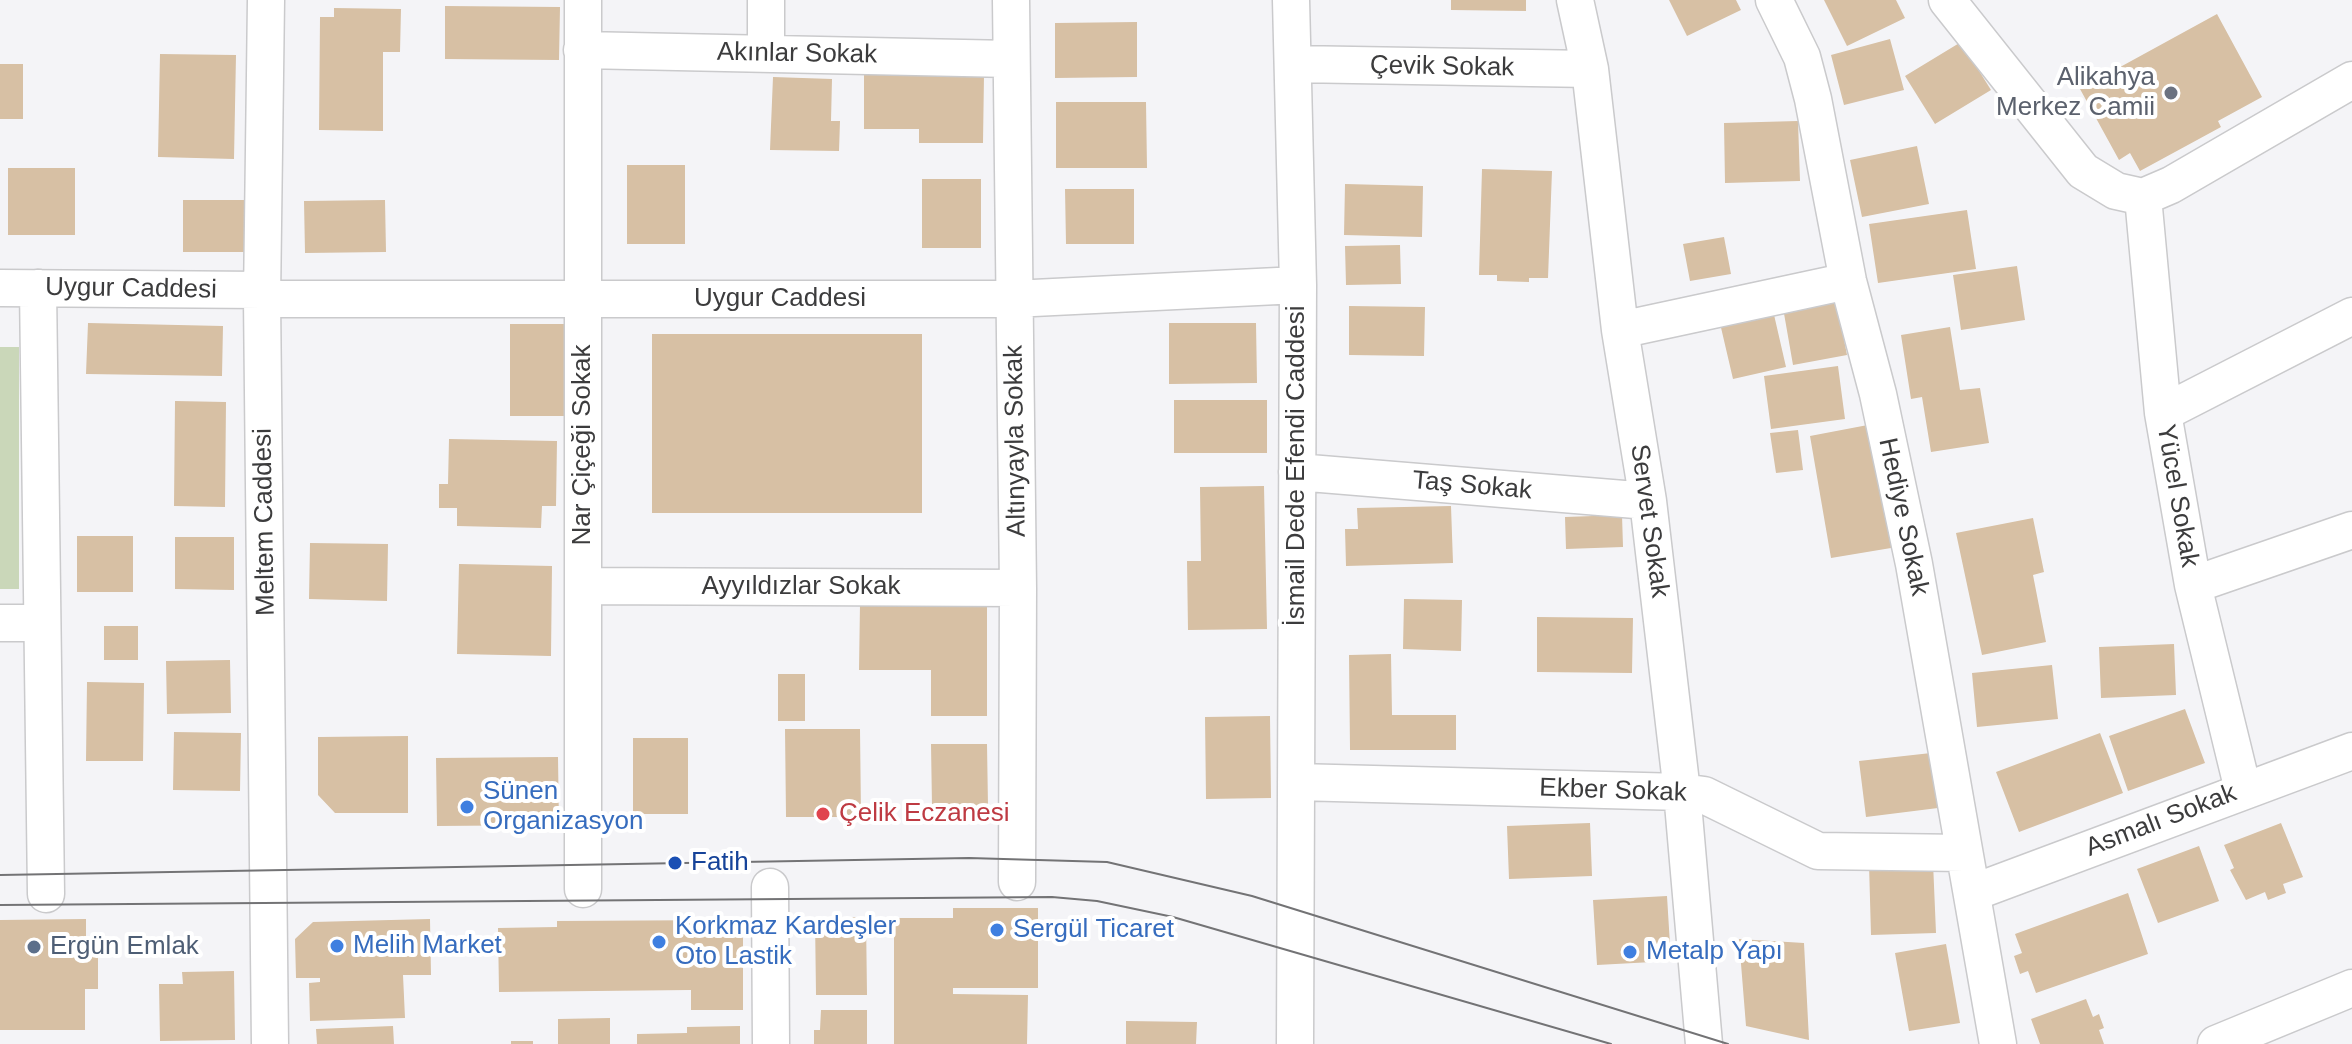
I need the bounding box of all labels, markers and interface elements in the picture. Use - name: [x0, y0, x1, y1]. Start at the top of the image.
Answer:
- street label: Akınlar Sokak: [717, 37, 877, 71]
- street label: Çevik Sokak: [1369, 50, 1515, 84]
- place label: Alikahya Merkez Camii: [1996, 62, 2155, 124]
- marker: Alikahya Merkez Camii: [2162, 84, 2180, 102]
- street label: Uygur Caddesi: [45, 272, 217, 306]
- street label: Uygur Caddesi: [694, 283, 866, 315]
- street label: İsmail Dede Efendi Caddesi: [1281, 306, 1313, 626]
- street label: Nar Çiçeği Sokak: [567, 345, 599, 545]
- street label: Altınyayla Sokak: [999, 345, 1033, 537]
- street label: Yücel Sokak: [2149, 422, 2205, 570]
- street label: Meltem Caddesi: [248, 428, 282, 616]
- street label: Hediye Sokak: [1871, 435, 1935, 599]
- street label: Servet Sokak: [1623, 442, 1675, 600]
- street label: Taş Sokak: [1411, 465, 1533, 507]
- street label: Ayyıldızlar Sokak: [702, 571, 900, 603]
- street label: Ekber Sokak: [1539, 773, 1687, 809]
- place label: Sünen Organizasyon: [483, 776, 643, 838]
- street label: Asmalı Sokak: [2081, 778, 2241, 864]
- marker: Sünen Organizasyon: [458, 798, 476, 816]
- place label: Çelik Eczanesi: [839, 798, 1010, 830]
- marker: Çelik Eczanesi: [814, 805, 832, 823]
- place label: Fatih: [691, 847, 749, 879]
- marker: Fatih: [666, 854, 684, 872]
- place label: Korkmaz Kardeşler Oto Lastik: [675, 911, 896, 972]
- place label: Sergül Ticaret: [1013, 914, 1174, 946]
- marker: Sergül Ticaret: [988, 921, 1006, 939]
- place label: Melih Market: [353, 930, 502, 962]
- place label: Ergün Emlak: [50, 931, 199, 963]
- marker: Korkmaz Kardeşler Oto Lastik: [650, 933, 668, 951]
- place label: Metalp Yapı: [1646, 936, 1783, 968]
- marker: Melih Market: [328, 937, 346, 955]
- marker: Ergün Emlak: [25, 938, 43, 956]
- marker: Metalp Yapı: [1621, 943, 1639, 961]

